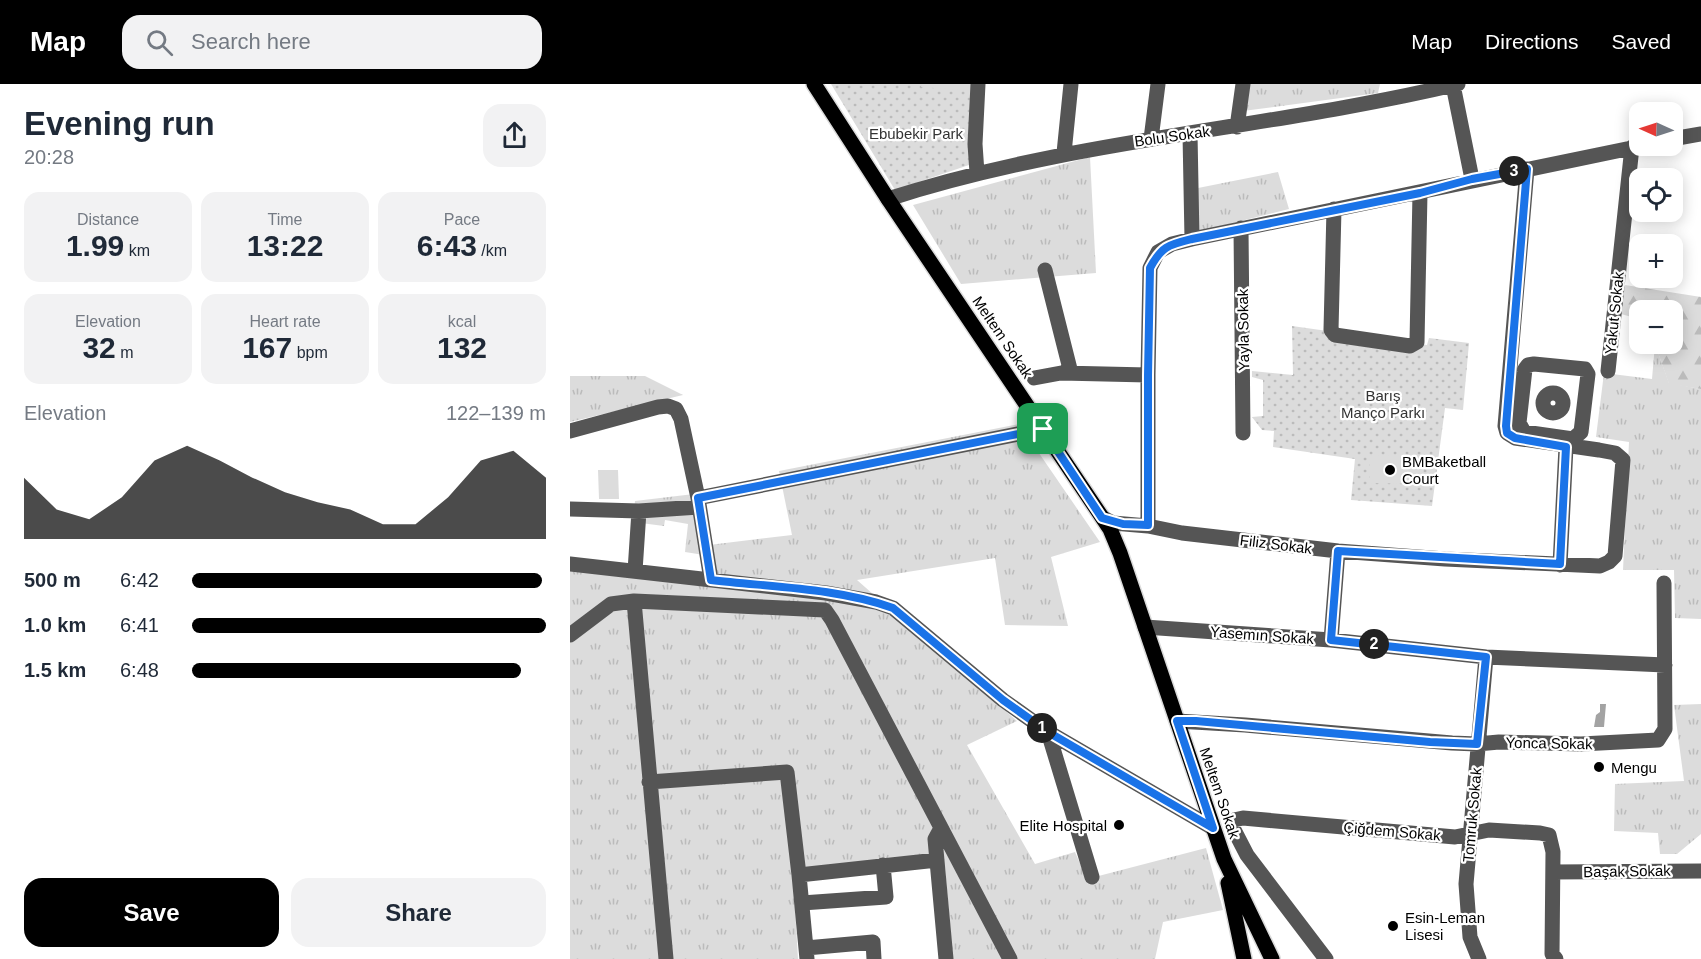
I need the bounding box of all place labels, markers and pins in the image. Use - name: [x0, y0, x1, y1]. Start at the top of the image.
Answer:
- pin: 3: [1499, 156, 1529, 186]
- pin: [1017, 403, 1068, 454]
- place label: BMBaketball Court: [1402, 453, 1486, 487]
- marker: BMBaketball Court: [1383, 463, 1397, 477]
- pin: 2: [1359, 629, 1389, 659]
- pin: 1: [1027, 713, 1057, 743]
- place label: Mengu: [1611, 759, 1657, 776]
- marker: Mengu: [1592, 760, 1606, 774]
- place label: Elite Hospital: [1019, 817, 1107, 834]
- marker: Elite Hospital: [1112, 818, 1126, 832]
- place label: Esin-Leman Lisesi: [1405, 909, 1485, 943]
- marker: Esin-Leman Lisesi: [1386, 919, 1400, 933]

